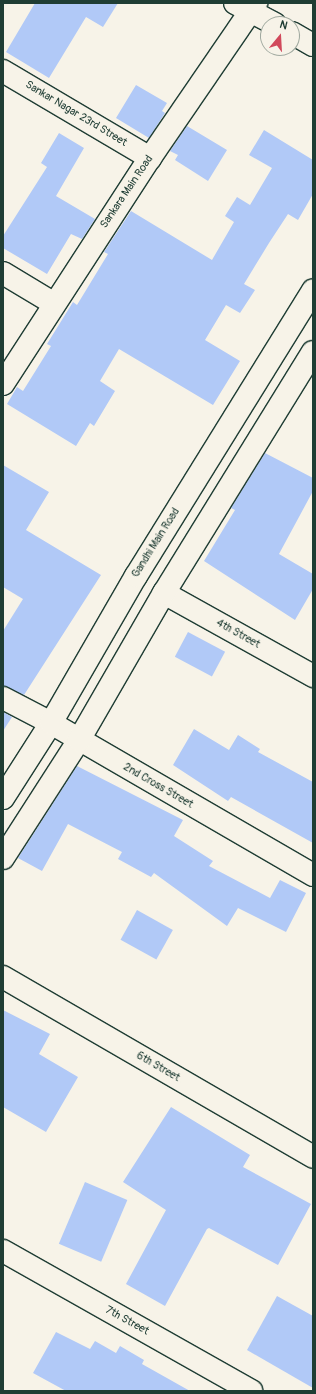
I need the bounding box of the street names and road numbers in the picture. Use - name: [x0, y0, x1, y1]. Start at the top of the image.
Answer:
- street label: Sankar Nagar 23rd Street: [23, 78, 129, 150]
- street label: Sankara Main Road: [98, 153, 156, 231]
- street label: Gandhi Main Road: [129, 506, 183, 580]
- street label: 4th Street: [214, 617, 262, 651]
- street label: 2nd Cross Street: [121, 761, 195, 811]
- street label: 6th Street: [134, 1049, 182, 1085]
- street label: 7th Street: [103, 1304, 151, 1338]

